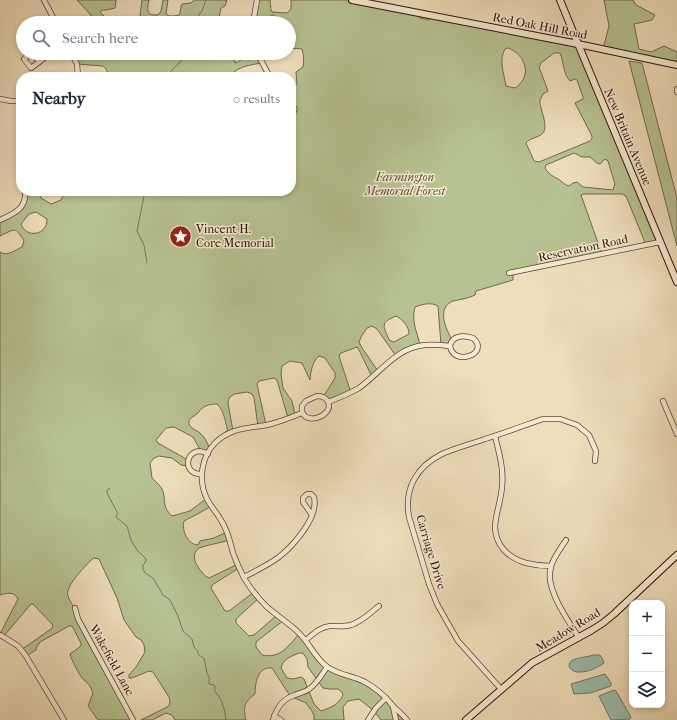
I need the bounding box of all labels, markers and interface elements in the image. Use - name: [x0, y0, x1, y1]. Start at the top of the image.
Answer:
- street label: Red Oak Hill Road: [491, 10, 589, 42]
- search box: [16, 16, 296, 60]
- icon: search: [30, 27, 52, 49]
- text: Search here: [62, 29, 138, 47]
- street label: New Britain Avenue: [601, 86, 655, 188]
- text: Nearby: [32, 88, 86, 108]
- text: 0 results: [233, 91, 280, 106]
- park label: Farmington Memorial Forest: [364, 170, 446, 198]
- place label: Vincent H. Core Memorial: [195, 222, 275, 250]
- place icon: Vincent H. Core Memorial: [167, 223, 193, 249]
- street label: Reservation Road: [537, 232, 630, 264]
- street label: Carriage Drive: [413, 513, 449, 591]
- map controls: [629, 600, 665, 708]
- button: +: [629, 600, 665, 636]
- street label: Meadow Road: [533, 605, 603, 655]
- street label: Wakefield Lane: [86, 621, 137, 698]
- button: −: [629, 636, 665, 672]
- button: layers: [629, 672, 665, 708]

